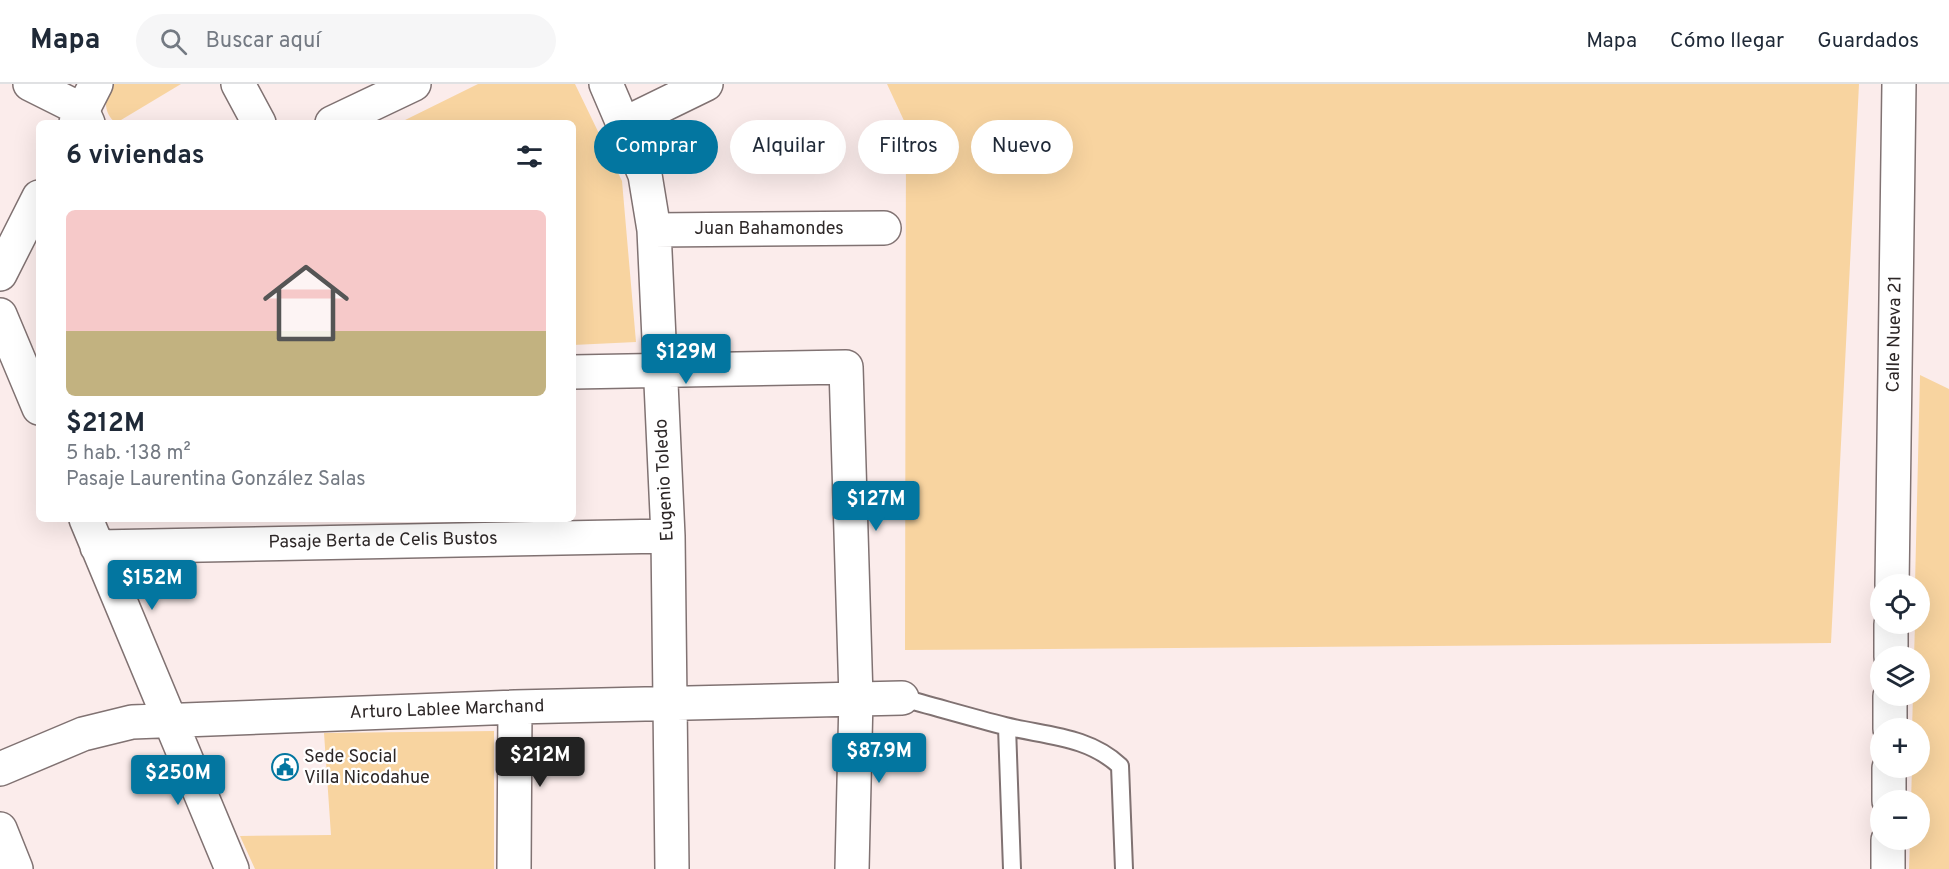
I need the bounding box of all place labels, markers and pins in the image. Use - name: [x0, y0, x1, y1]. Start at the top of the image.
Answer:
- pin: $129M: [644, 334, 728, 385]
- pin: $127M: [834, 481, 918, 532]
- pin: $152M: [110, 560, 194, 611]
- pin: $87.9M: [830, 733, 928, 784]
- pin: $212M: [498, 737, 582, 788]
- place label: Sede Social Villa Nicodahue: [304, 746, 430, 790]
- public building icon: Sede Social Villa Nicodahue: [270, 752, 300, 782]
- pin: $250M: [136, 755, 220, 806]

